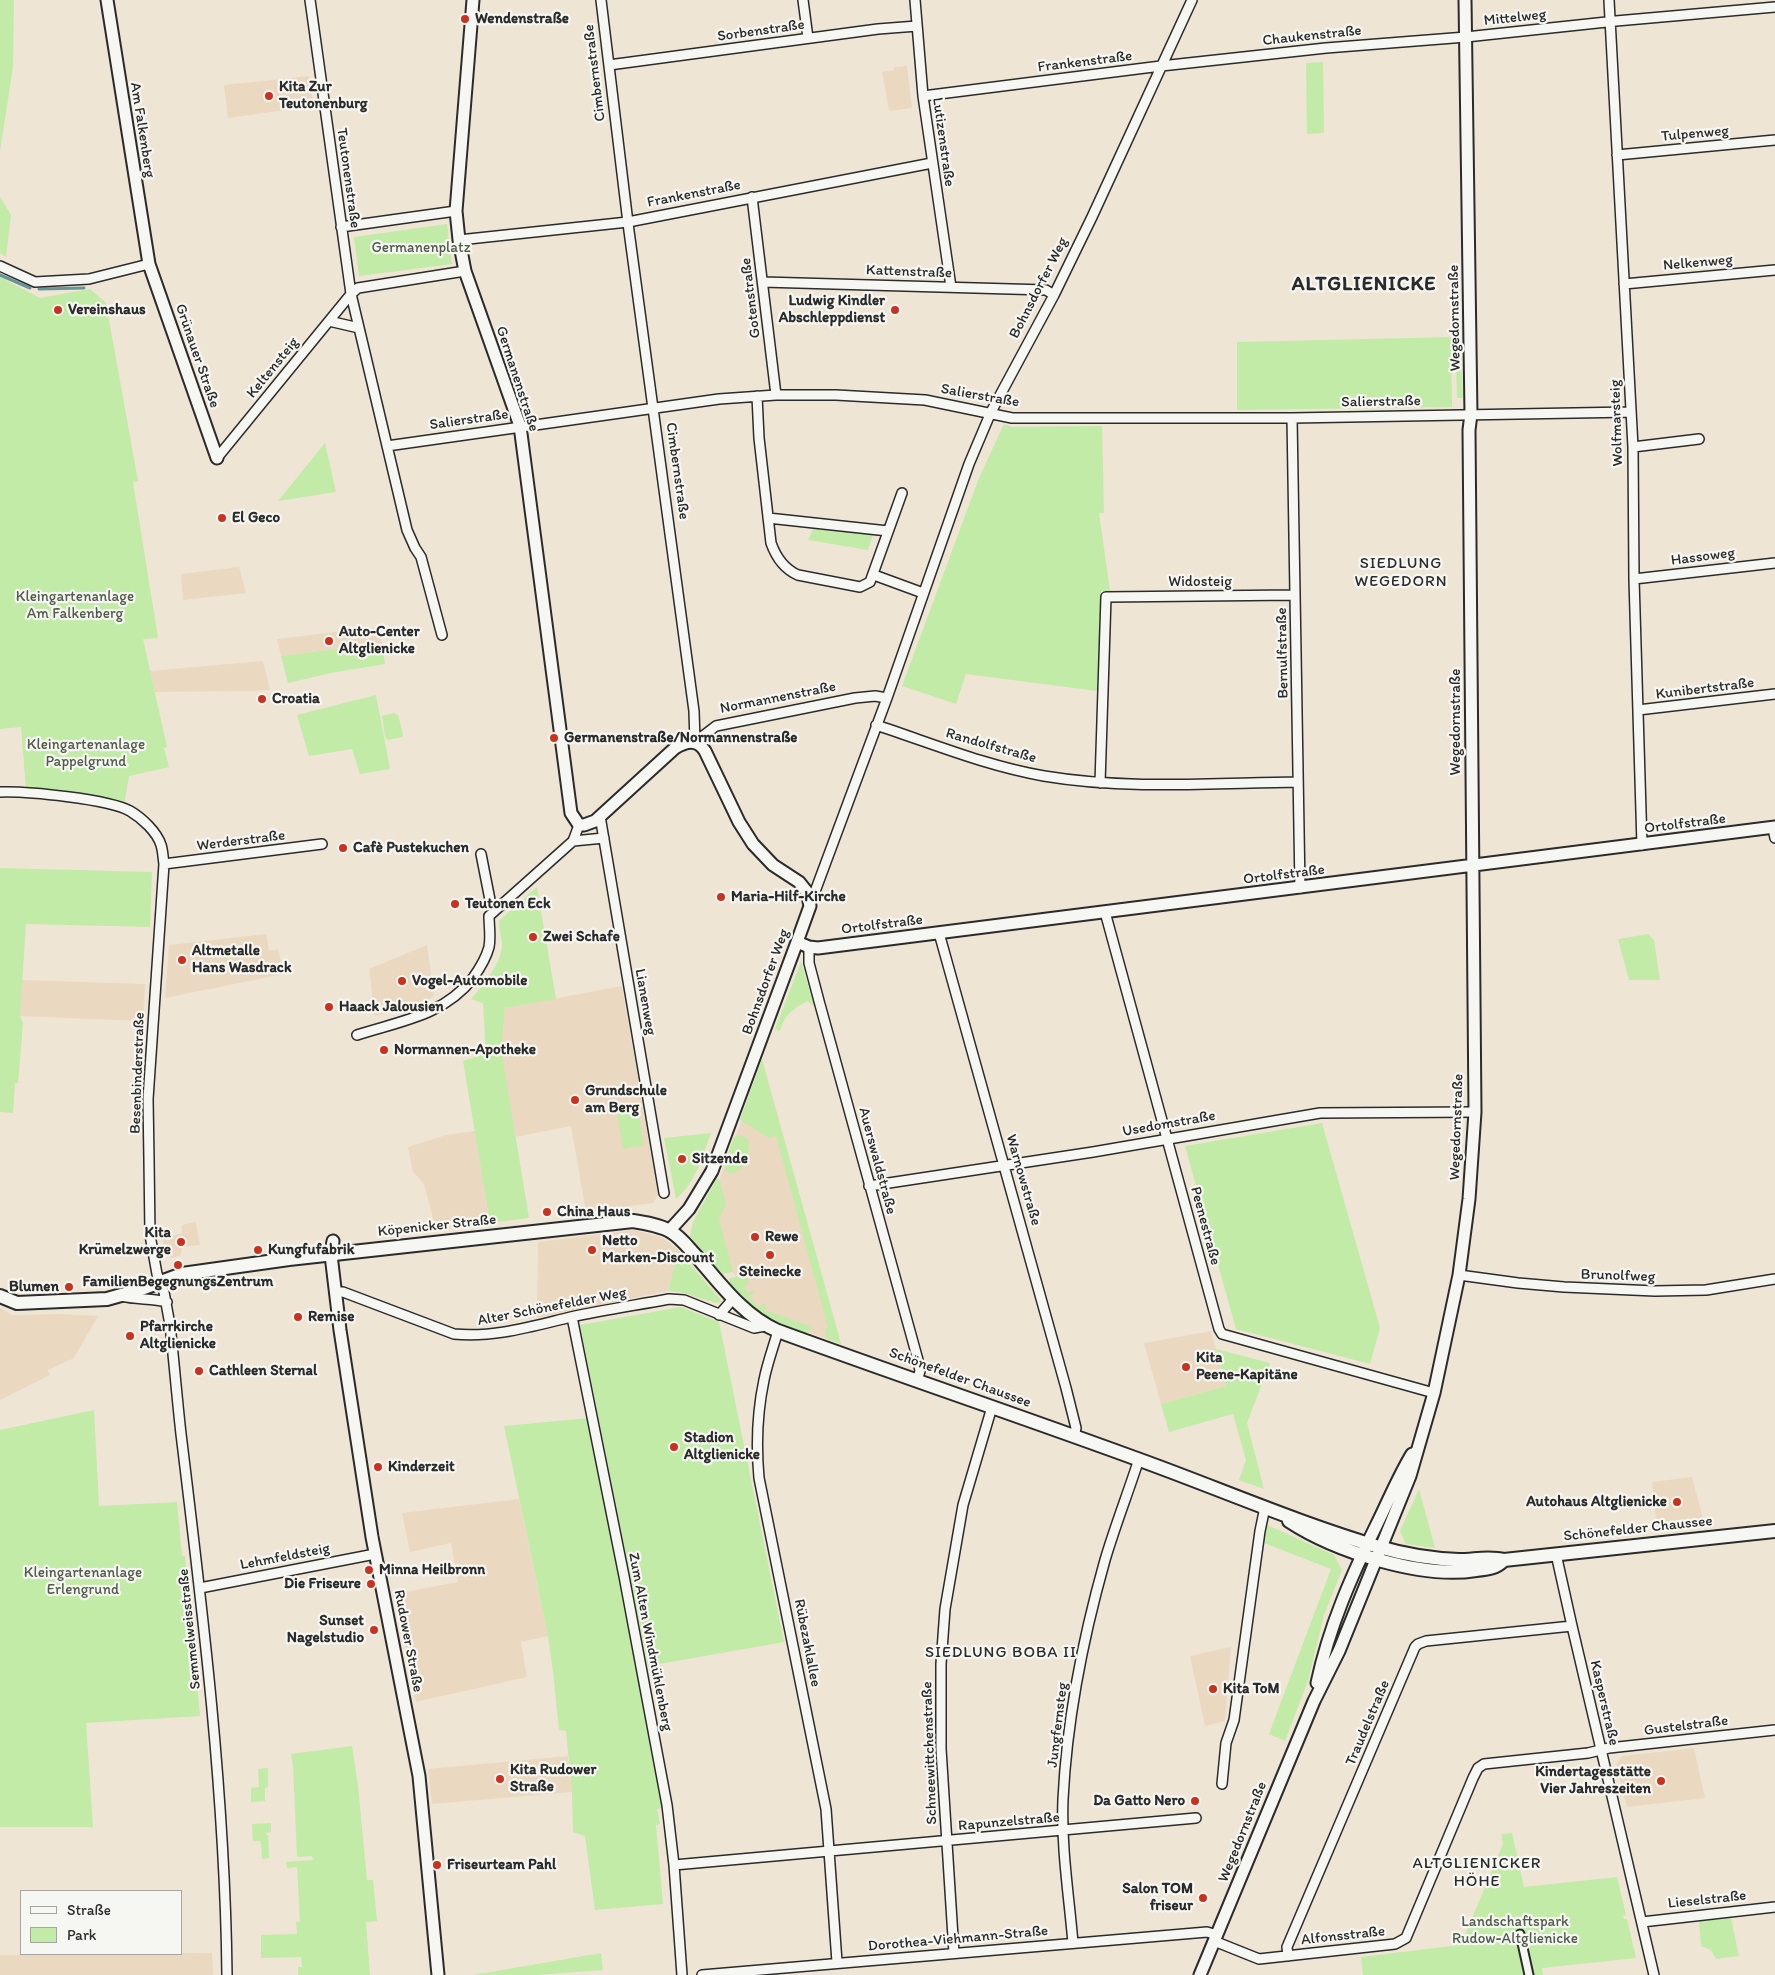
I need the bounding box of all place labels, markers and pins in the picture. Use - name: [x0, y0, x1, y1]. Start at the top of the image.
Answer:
- place label: Wendenstraße: [475, 10, 569, 28]
- marker: Wendenstraße: [459, 13, 471, 25]
- place label: Kita Zur Teutonenburg: [279, 78, 368, 113]
- marker: Kita Zur Teutonenburg: [263, 90, 275, 102]
- place label: Ludwig Kindler Abschleppdienst: [779, 292, 885, 327]
- place label: Vereinshaus: [68, 301, 146, 319]
- marker: Vereinshaus: [52, 304, 64, 316]
- marker: Ludwig Kindler Abschleppdienst: [889, 304, 901, 316]
- place label: El Geco: [232, 509, 280, 527]
- marker: El Geco: [216, 512, 228, 524]
- place label: Auto-Center Altglienicke: [339, 623, 420, 658]
- marker: Auto-Center Altglienicke: [323, 635, 335, 647]
- place label: Croatia: [272, 690, 320, 708]
- marker: Croatia: [256, 693, 268, 705]
- place label: Germanenstraße/Normannenstraße: [564, 729, 797, 747]
- marker: Germanenstraße/Normannenstraße: [548, 732, 560, 744]
- place label: Cafè Pustekuchen: [353, 839, 469, 857]
- marker: Cafè Pustekuchen: [337, 842, 349, 854]
- place label: Maria-Hilf-Kirche: [731, 888, 846, 906]
- marker: Maria-Hilf-Kirche: [715, 891, 727, 903]
- place label: Teutonen Eck: [465, 895, 551, 913]
- marker: Teutonen Eck: [449, 898, 461, 910]
- place label: Zwei Schafe: [543, 928, 620, 946]
- marker: Zwei Schafe: [527, 931, 539, 943]
- place label: Altmetalle Hans Wasdrack: [192, 942, 292, 977]
- marker: Altmetalle Hans Wasdrack: [176, 954, 188, 966]
- place label: Vogel-Automobile: [412, 972, 527, 990]
- marker: Vogel-Automobile: [396, 975, 408, 987]
- place label: Haack Jalousien: [339, 998, 444, 1016]
- marker: Haack Jalousien: [323, 1001, 335, 1013]
- place label: Normannen-Apotheke: [394, 1041, 536, 1059]
- marker: Normannen-Apotheke: [378, 1044, 390, 1056]
- place label: Grundschule am Berg: [585, 1082, 667, 1117]
- marker: Grundschule am Berg: [569, 1094, 581, 1106]
- place label: Sitzende: [692, 1150, 748, 1168]
- marker: Sitzende: [676, 1153, 688, 1165]
- place label: China Haus: [557, 1203, 630, 1221]
- marker: China Haus: [541, 1206, 553, 1218]
- place label: Kita Krümelzwerge: [79, 1224, 171, 1259]
- place label: Rewe: [765, 1228, 798, 1246]
- marker: Rewe: [749, 1231, 761, 1243]
- place label: Netto Marken-Discount: [602, 1232, 714, 1267]
- marker: Kita Krümelzwerge: [175, 1236, 187, 1248]
- place label: Kungfufabrik: [268, 1241, 354, 1259]
- marker: Kungfufabrik: [252, 1244, 264, 1256]
- marker: Netto Marken-Discount: [586, 1244, 598, 1256]
- marker: Steinecke: [764, 1249, 776, 1261]
- marker: FamilienBegegnungsZentrum: [172, 1259, 184, 1271]
- place label: Steinecke: [739, 1263, 801, 1281]
- place label: FamilienBegegnungsZentrum: [83, 1273, 273, 1291]
- place label: Blumen: [9, 1278, 59, 1296]
- marker: Blumen: [63, 1281, 75, 1293]
- place label: Remise: [308, 1308, 354, 1326]
- marker: Remise: [292, 1311, 304, 1323]
- place label: Pfarrkirche Altglienicke: [140, 1318, 216, 1353]
- marker: Pfarrkirche Altglienicke: [124, 1330, 136, 1342]
- place label: Kita Peene-Kapitäne: [1196, 1349, 1298, 1384]
- marker: Kita Peene-Kapitäne: [1180, 1361, 1192, 1373]
- place label: Cathleen Sternal: [209, 1362, 317, 1380]
- marker: Cathleen Sternal: [193, 1365, 205, 1377]
- place label: Stadion Altglienicke: [684, 1429, 760, 1464]
- marker: Stadion Altglienicke: [668, 1441, 680, 1453]
- place label: Kinderzeit: [388, 1458, 455, 1476]
- marker: Kinderzeit: [372, 1461, 384, 1473]
- place label: Autohaus Altglienicke: [1526, 1493, 1667, 1511]
- marker: Autohaus Altglienicke: [1671, 1496, 1683, 1508]
- place label: Minna Heilbronn: [379, 1561, 485, 1579]
- marker: Minna Heilbronn: [363, 1564, 375, 1576]
- place label: Die Friseure: [284, 1575, 361, 1593]
- marker: Die Friseure: [365, 1578, 377, 1590]
- place label: Sunset Nagelstudio: [287, 1612, 364, 1647]
- marker: Sunset Nagelstudio: [368, 1624, 380, 1636]
- place label: Kita ToM: [1223, 1680, 1280, 1698]
- marker: Kita ToM: [1207, 1683, 1219, 1695]
- place label: Kita Rudower Straße: [510, 1761, 596, 1796]
- place label: Kindertagesstätte Vier Jahreszeiten: [1535, 1763, 1651, 1798]
- marker: Kita Rudower Straße: [494, 1773, 506, 1785]
- marker: Kindertagesstätte Vier Jahreszeiten: [1655, 1775, 1667, 1787]
- place label: Da Gatto Nero: [1093, 1792, 1185, 1810]
- marker: Da Gatto Nero: [1189, 1795, 1201, 1807]
- place label: Friseurteam Pahl: [447, 1856, 556, 1874]
- marker: Friseurteam Pahl: [431, 1859, 443, 1871]
- place label: Salon TOM friseur: [1122, 1880, 1193, 1915]
- marker: Salon TOM friseur: [1197, 1892, 1209, 1904]

